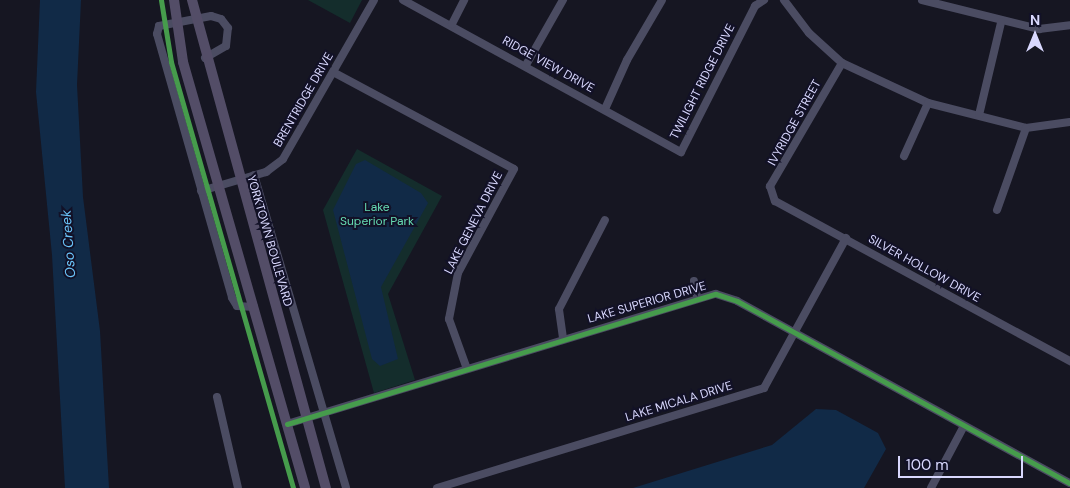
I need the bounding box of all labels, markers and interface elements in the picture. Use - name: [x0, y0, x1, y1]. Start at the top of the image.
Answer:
- north arrow: [1010, 10, 1060, 60]
- text: N: [1030, 11, 1040, 29]
- street label: TWILIGHT RIDGE DRIVE: [668, 22, 738, 142]
- street label: RIDGE VIEW DRIVE: [500, 34, 596, 96]
- street label: BRENTRIDGE DRIVE: [271, 50, 337, 150]
- street label: IVYRIDGE STREET: [765, 78, 825, 168]
- street label: LAKE GENEVA DRIVE: [442, 169, 506, 277]
- street label: YORKTOWN BOULEVARD: [243, 174, 295, 308]
- park label: Lake Superior Park: [340, 201, 414, 229]
- water label: Oso Creek: [57, 209, 79, 279]
- street label: SILVER HOLLOW DRIVE: [865, 232, 983, 306]
- street label: LAKE SUPERIOR DRIVE: [586, 279, 708, 327]
- street label: LAKE MICALA DRIVE: [624, 379, 734, 425]
- scale bar: [900, 446, 1025, 478]
- text: 100 m: [906, 455, 949, 475]

